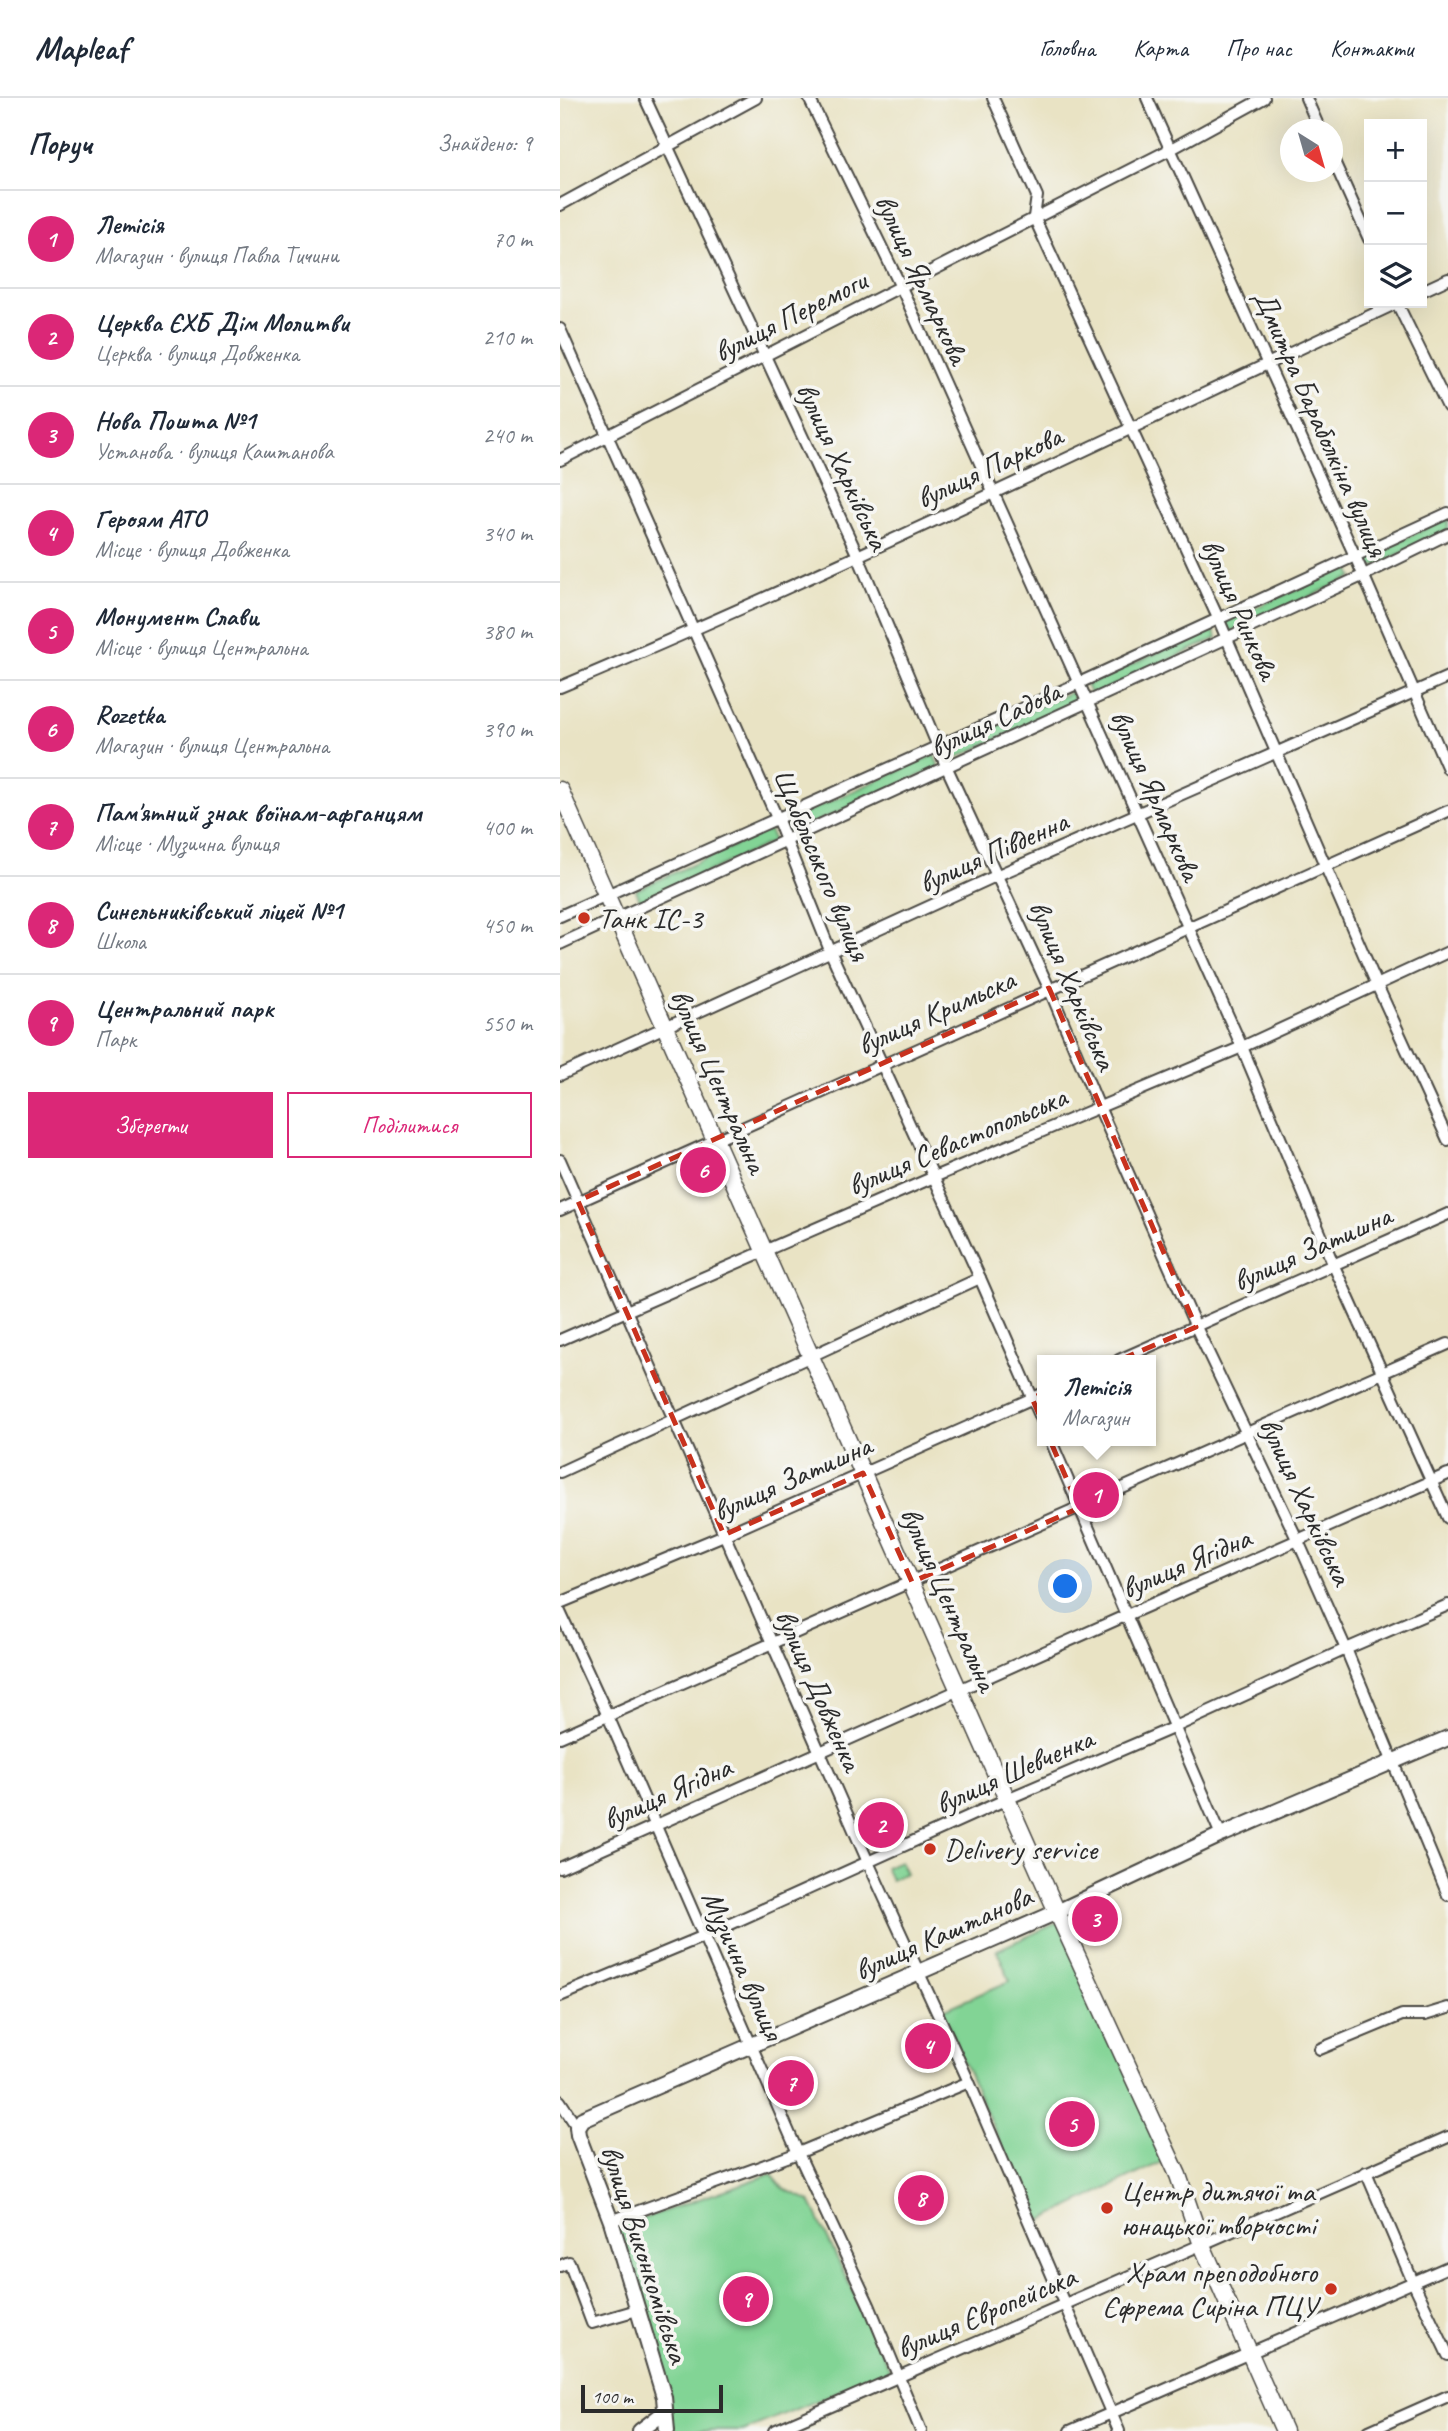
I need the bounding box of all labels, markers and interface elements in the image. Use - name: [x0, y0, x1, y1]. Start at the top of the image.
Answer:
- text: Mapleaf: [35, 27, 127, 69]
- text: Головна: [1039, 33, 1095, 63]
- text: Карта: [1133, 33, 1188, 63]
- text: Про нас: [1226, 33, 1292, 63]
- text: Контакти: [1330, 33, 1413, 63]
- north arrow: [1280, 119, 1343, 182]
- map controls: [1364, 119, 1427, 308]
- button: +: [1364, 119, 1427, 182]
- text: Поруч: [28, 125, 92, 163]
- text: Знайдено: 9: [437, 129, 532, 158]
- button: −: [1364, 182, 1427, 245]
- street label: вулиця Ярмаркова: [866, 188, 979, 372]
- text: Летісія: [95, 208, 164, 241]
- text: 1: [46, 225, 56, 254]
- text: 70 m: [493, 225, 532, 254]
- text: Магазин · вулиця Павла Тичини: [95, 241, 339, 270]
- button: layers: [1364, 245, 1427, 308]
- street label: вулиця Перемоги: [707, 260, 875, 371]
- street label: Дмитра Бараболкіна вулиця: [1245, 284, 1397, 563]
- text: Церква ЄХБ Дім Молитви: [95, 306, 349, 339]
- text: 2: [46, 323, 56, 352]
- text: 210 m: [483, 323, 532, 352]
- text: Церква · вулиця Довженка: [95, 339, 299, 368]
- street label: вулиця Харківська: [788, 376, 899, 558]
- text: Нова Пошта №1: [95, 404, 256, 437]
- street label: вулиця Паркова: [910, 416, 1070, 517]
- text: 3: [46, 421, 56, 450]
- text: 240 m: [483, 421, 532, 450]
- text: Установа · вулиця Каштанова: [95, 437, 333, 466]
- text: Героям АТО: [95, 502, 206, 535]
- text: 4: [46, 519, 56, 548]
- text: 340 m: [483, 519, 532, 548]
- street label: вулиця Ринкова: [1192, 533, 1289, 688]
- text: Місце · вулиця Довженка: [95, 535, 289, 564]
- text: Монумент Слави: [95, 600, 259, 633]
- text: 5: [46, 617, 56, 646]
- text: 380 m: [483, 617, 532, 646]
- text: Місце · вулиця Центральна: [95, 633, 307, 662]
- street label: вулиця Садова: [923, 671, 1069, 766]
- text: Rozetka: [95, 698, 164, 731]
- street label: вулиця Ярмаркова: [1101, 704, 1212, 889]
- text: 6: [46, 715, 56, 744]
- text: 390 m: [483, 715, 532, 744]
- text: Магазин · вулиця Центральна: [95, 731, 329, 760]
- street label: Щабельського вулиця: [765, 764, 880, 967]
- text: Пам'ятний знак воїнам-афганцям: [95, 796, 422, 829]
- street label: вулиця Південна: [912, 801, 1075, 902]
- text: 7: [46, 813, 56, 842]
- text: 400 m: [483, 813, 532, 842]
- text: Місце · Музична вулиця: [95, 829, 278, 858]
- text: Синельниківський ліцей №1: [95, 894, 343, 927]
- street label: вулиця Харківська: [1020, 894, 1126, 1077]
- place label: Танк ІС-3: [598, 899, 705, 937]
- marker: Танк ІС-3: [576, 910, 592, 926]
- text: 8: [46, 911, 56, 940]
- text: 450 m: [483, 911, 532, 940]
- text: Школа: [95, 927, 146, 956]
- street label: вулиця Кримьска: [851, 960, 1022, 1064]
- street label: вулиця Центральна: [661, 983, 778, 1181]
- text: Центральний парк: [95, 992, 274, 1025]
- text: 9: [46, 1009, 56, 1038]
- text: 550 m: [483, 1009, 532, 1038]
- text: Парк: [95, 1025, 136, 1054]
- street label: вулиця Севастопольська: [842, 1077, 1074, 1204]
- button: Зберегти: [28, 1092, 273, 1158]
- button: Поділитися: [287, 1092, 532, 1158]
- pin: 6: [680, 1144, 726, 1196]
- street label: вулиця Затишна: [1227, 1195, 1400, 1300]
- popup: [1037, 1355, 1156, 1446]
- text: Летісія: [1062, 1370, 1131, 1403]
- text: Магазин: [1062, 1403, 1129, 1432]
- street label: вулиця Харківська: [1251, 1411, 1362, 1593]
- street label: вулиця Затишна: [707, 1425, 880, 1530]
- pin: 1: [1073, 1469, 1119, 1521]
- street label: вулиця Центральна: [891, 1501, 1008, 1699]
- street label: вулиця Ягідна: [1116, 1518, 1258, 1607]
- your location: [1048, 1569, 1082, 1603]
- street label: вулиця Довженка: [766, 1603, 873, 1779]
- street label: вулиця Шевченка: [929, 1718, 1102, 1823]
- street label: вулиця Ягідна: [597, 1747, 739, 1838]
- pin: 2: [858, 1799, 904, 1851]
- place label: Delivery service: [944, 1830, 1099, 1868]
- marker: Delivery service: [922, 1841, 938, 1857]
- street label: вулиця Каштанова: [848, 1876, 1040, 1989]
- street label: Музична вулиця: [693, 1884, 794, 2048]
- pin: 3: [1072, 1893, 1118, 1945]
- pin: 4: [905, 2020, 951, 2072]
- pin: 7: [768, 2057, 814, 2109]
- pin: 5: [1049, 2098, 1095, 2150]
- street label: вулиця Виконкомівська: [592, 2140, 699, 2369]
- pin: 8: [898, 2172, 944, 2224]
- place label: Центр дитячої та юнацької творчості: [1121, 2172, 1319, 2244]
- marker: Центр дитячої та юнацької творчості: [1099, 2200, 1115, 2216]
- place label: Храм преподобного Єфрема Сиріна ПЦУ: [1103, 2253, 1322, 2325]
- street label: вулиця Європейська: [890, 2256, 1083, 2367]
- pin: 9: [723, 2273, 769, 2325]
- marker: Храм преподобного Єфрема Сиріна ПЦУ: [1323, 2281, 1339, 2297]
- scale bar: [581, 2382, 723, 2414]
- text: 100 m: [592, 2385, 633, 2409]

